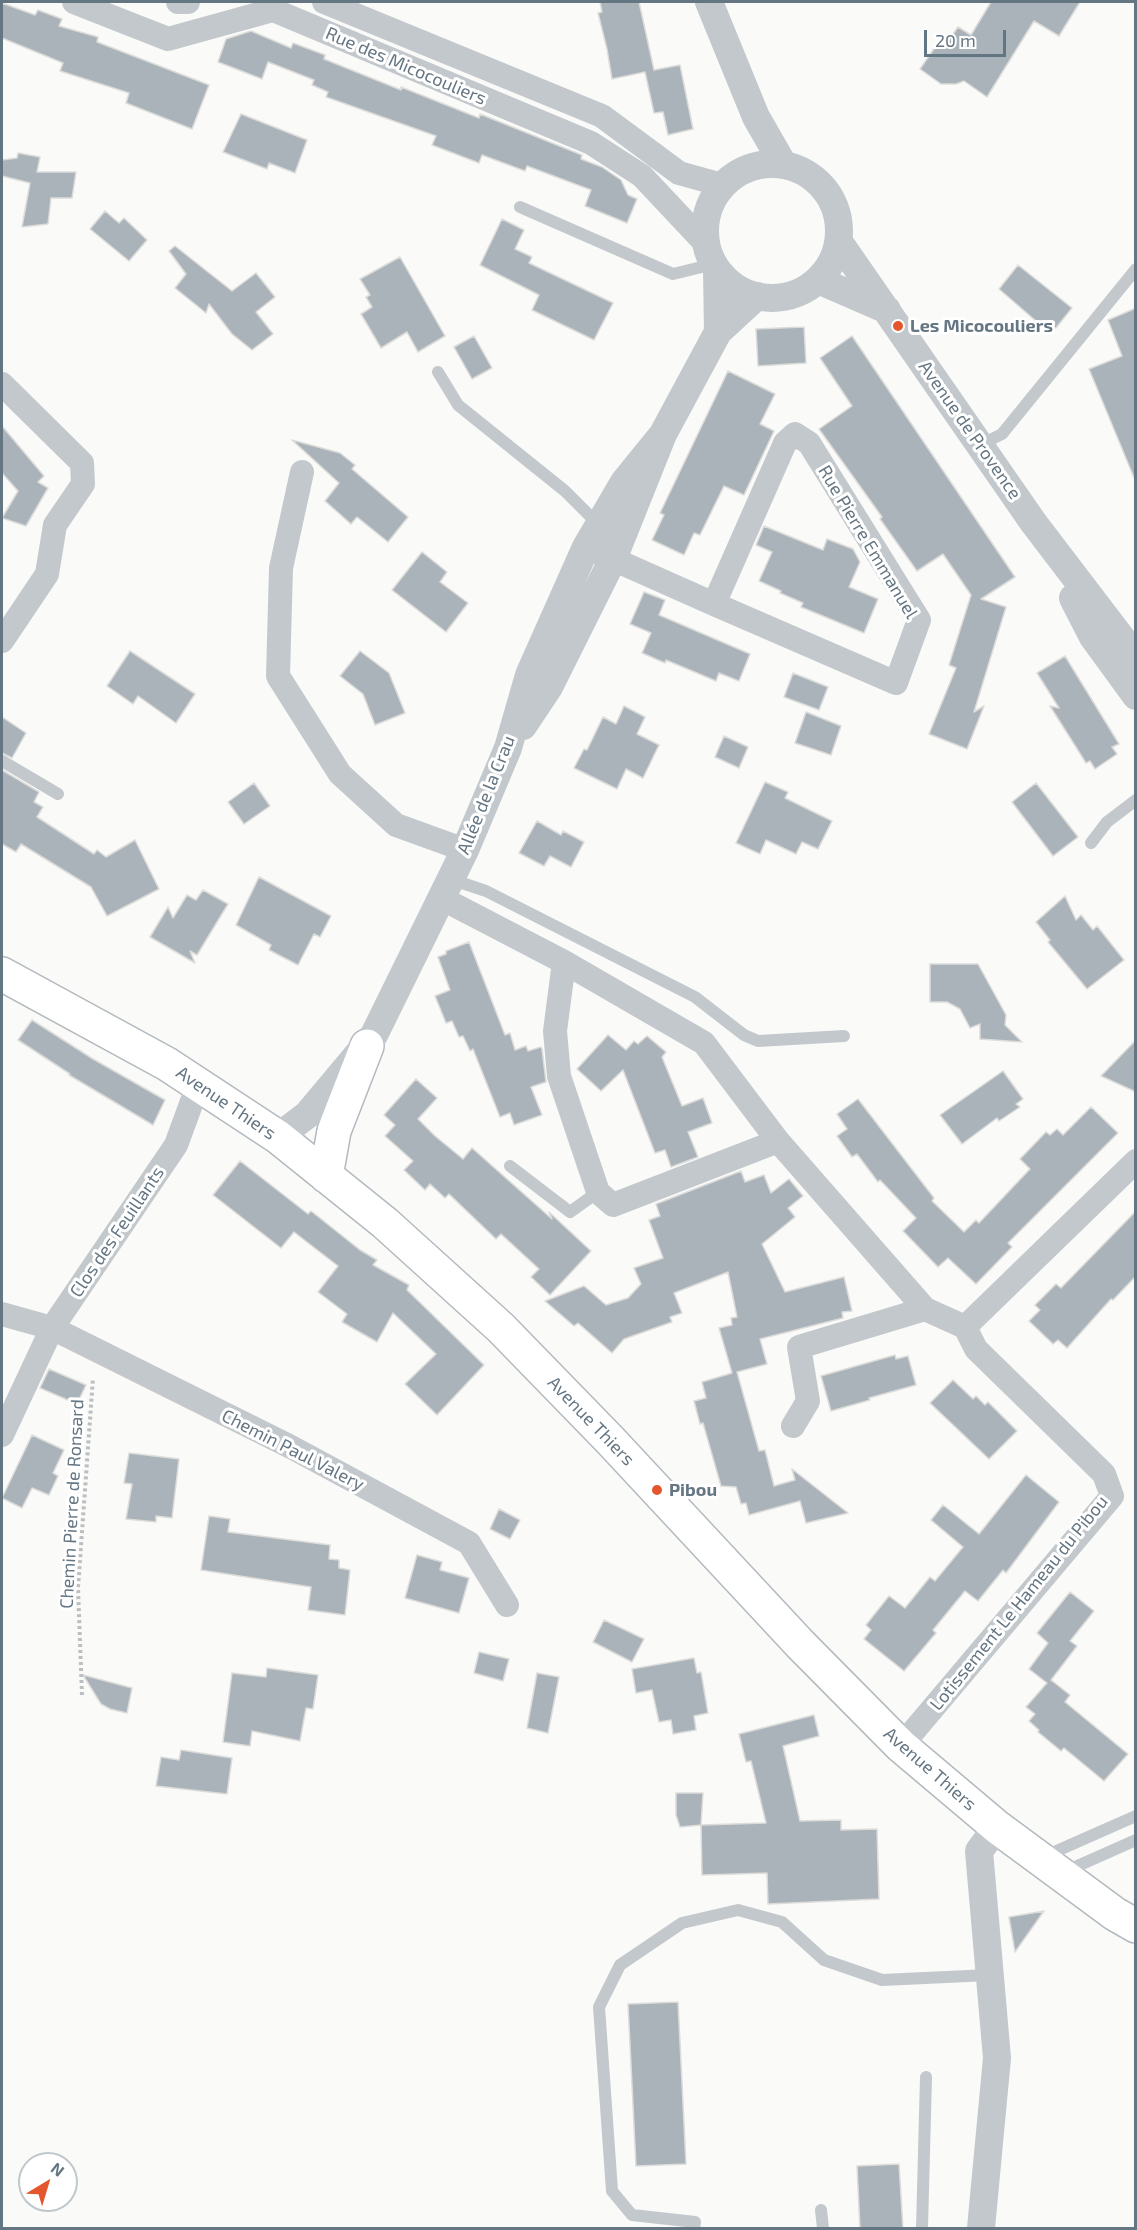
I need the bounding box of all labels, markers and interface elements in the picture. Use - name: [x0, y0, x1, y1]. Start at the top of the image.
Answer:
- scale bar: [927, 18, 1010, 56]
- street label: Rue des Micocouliers: [322, 22, 490, 110]
- text: 20 m: [935, 29, 976, 51]
- place label: Les Micocouliers: [910, 315, 1053, 337]
- marker: Les Micocouliers: [891, 319, 905, 333]
- street label: Avenue de Provence: [914, 357, 1026, 503]
- street label: Rue Pierre Emmanuel: [814, 461, 922, 623]
- street label: Allée de la Crau: [452, 733, 520, 857]
- street label: Avenue Thiers: [172, 1062, 280, 1144]
- street label: Clos des Feuillants: [65, 1163, 169, 1301]
- street label: Avenue Thiers: [543, 1372, 639, 1470]
- street label: Chemin Pierre de Ronsard: [56, 1399, 88, 1609]
- street label: Chemin Paul Valery: [218, 1405, 368, 1495]
- place label: Pibou: [669, 1479, 717, 1501]
- marker: Pibou: [650, 1483, 664, 1497]
- street label: Lotissement Le Hameau du Pibou: [926, 1491, 1112, 1715]
- street label: Avenue Thiers: [879, 1723, 981, 1815]
- north arrow: [18, 2152, 78, 2212]
- text: N: [48, 2158, 69, 2180]

